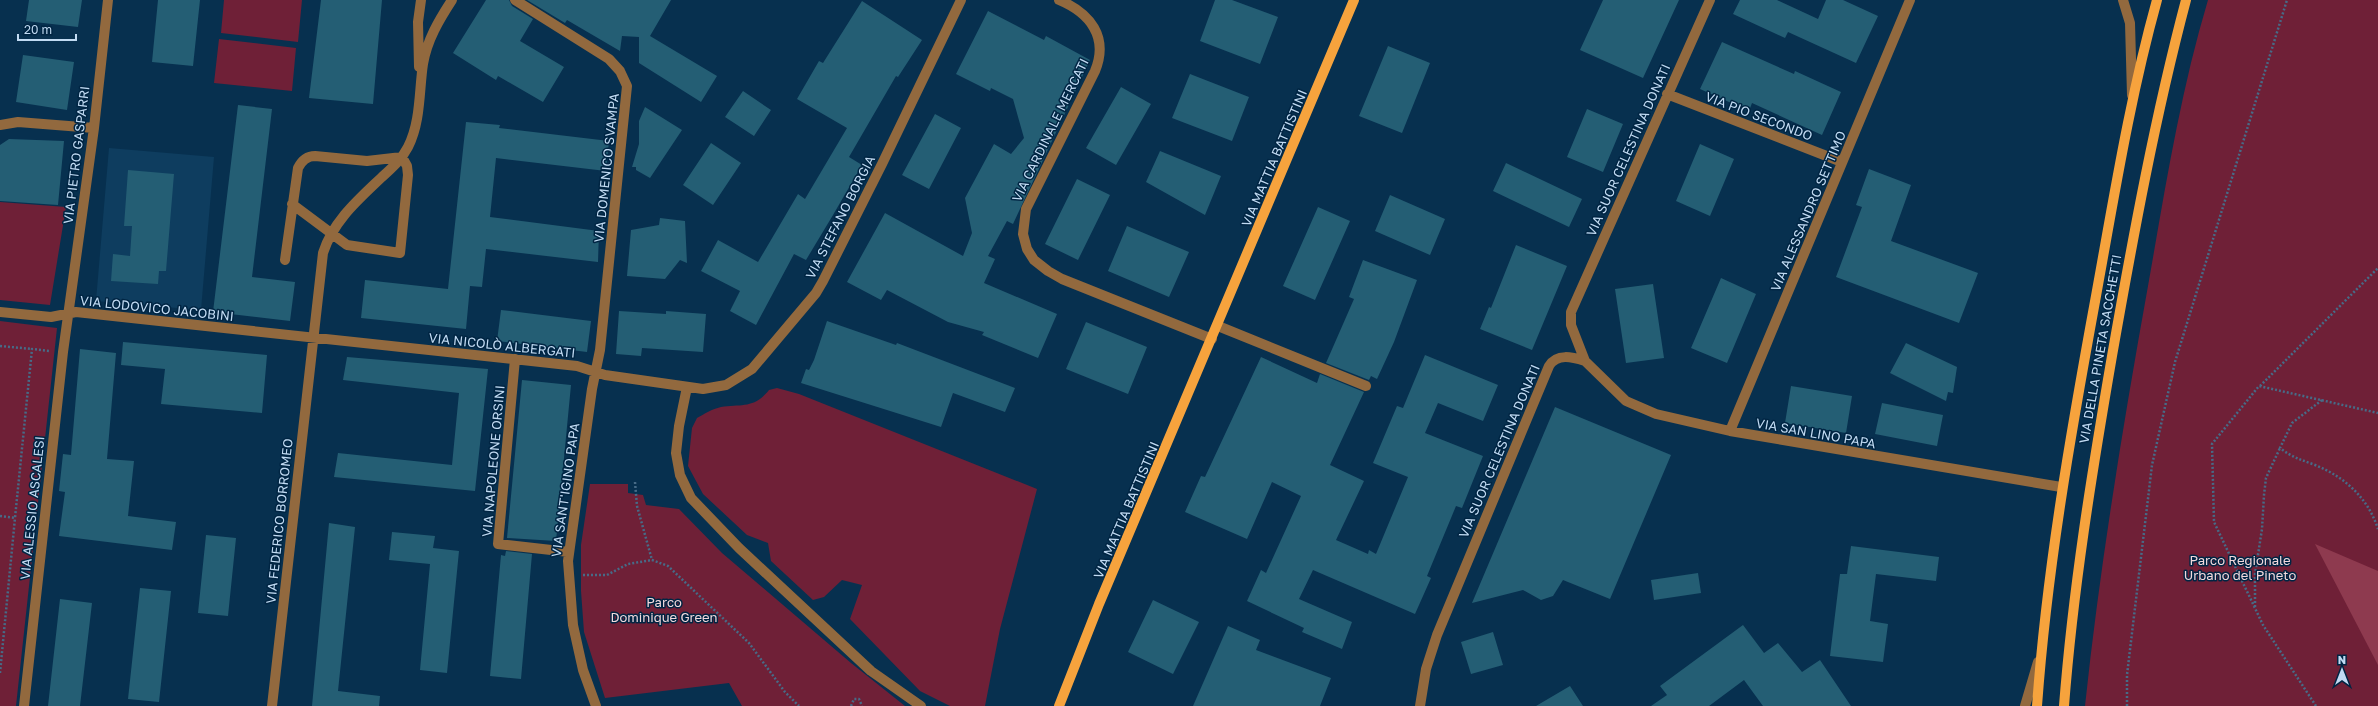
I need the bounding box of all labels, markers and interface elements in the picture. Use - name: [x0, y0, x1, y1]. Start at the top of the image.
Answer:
- scale bar: [18, 16, 76, 42]
- text: 20 m: [24, 22, 52, 37]
- street label: VIA CARDINALE MERCATI: [1008, 56, 1092, 204]
- street label: VIA SUOR CELESTINA DONATI: [1583, 61, 1673, 239]
- street label: VIA PIETRO GASPARRI: [60, 85, 92, 225]
- street label: VIA MATTIA BATTISTINI: [1238, 87, 1310, 229]
- street label: VIA PIO SECONDO: [1703, 88, 1815, 144]
- street label: VIA DOMENICO SVAMPA: [590, 92, 622, 243]
- street label: VIA ALESSANDRO SETTIMO: [1767, 128, 1849, 294]
- street label: VIA STEFANO BORGIA: [802, 152, 878, 281]
- street label: VIA DELLA PINETA SACCHETTI: [2075, 253, 2125, 445]
- street label: VIA LODOVICO JACOBINI: [79, 292, 235, 324]
- street label: VIA NICOLÒ ALBERGATI: [428, 329, 576, 361]
- street label: VIA SUOR CELESTINA DONATI: [1455, 362, 1543, 540]
- street label: VIA NAPOLEONE ORSINI: [478, 384, 508, 538]
- street label: VIA SAN LINO PAPA: [1755, 415, 1877, 451]
- street label: VIA SANT'IGINO PAPA: [548, 422, 582, 558]
- street label: VIA ALESSIO ASCALESI: [17, 435, 47, 581]
- street label: VIA FEDERICO BORROMEO: [262, 437, 296, 605]
- street label: VIA MATTIA BATTISTINI: [1090, 439, 1162, 581]
- park label: Parco Regionale Urbano del Pineto: [2184, 552, 2296, 583]
- park label: Parco Dominique Green: [610, 594, 718, 625]
- north arrow: [2322, 650, 2362, 690]
- text: N: [2338, 653, 2346, 666]

